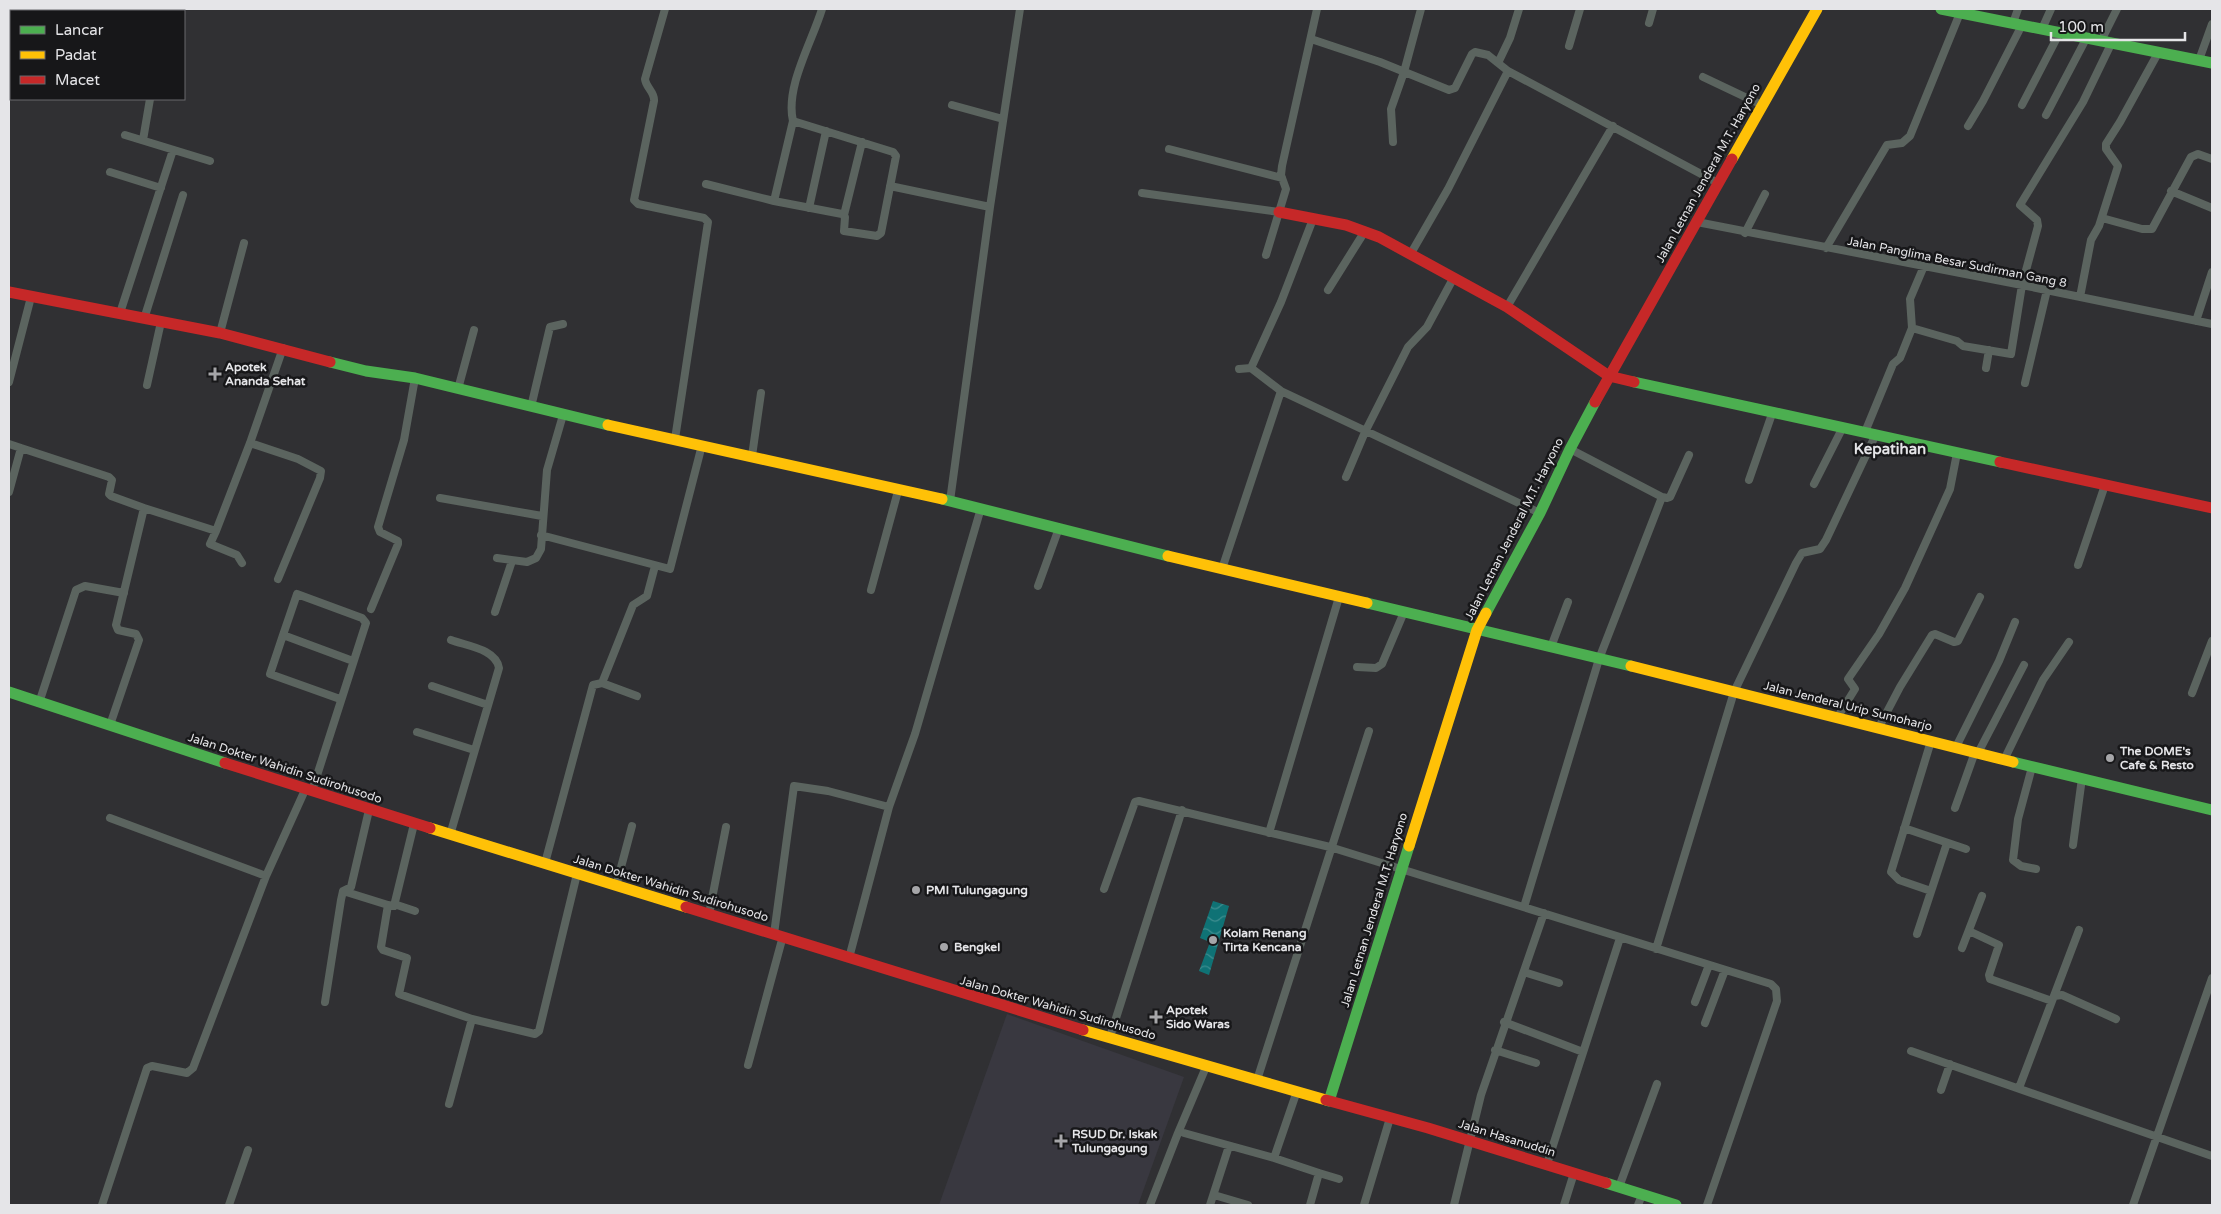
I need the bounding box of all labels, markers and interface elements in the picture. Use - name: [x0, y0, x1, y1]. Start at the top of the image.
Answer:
- legend: [10, 10, 185, 100]
- scale bar: [2051, 10, 2185, 42]
- text: 100 m: [2058, 18, 2104, 36]
- text: Lancar: [55, 21, 104, 39]
- text: Padat: [55, 46, 97, 64]
- text: Macet: [55, 71, 100, 89]
- street label: Jalan Letnan Jenderal M.T. Haryono: [1653, 81, 1763, 265]
- street label: Jalan Panglima Besar Sudirman Gang 8: [1846, 234, 2068, 290]
- place label: Apotek Ananda Sehat: [225, 360, 306, 388]
- marker: Apotek Ananda Sehat: [209, 368, 221, 380]
- street label: Jalan Letnan Jenderal M.T. Haryono: [1462, 436, 1566, 622]
- district label: Kepatihan: [1854, 440, 1926, 459]
- street label: Jalan Jenderal Urip Sumoharjo: [1762, 678, 1934, 734]
- street label: Jalan Dokter Wahidin Sudirohusodo: [186, 730, 384, 806]
- place label: The DOME's Cafe & Resto: [2119, 744, 2194, 772]
- marker: The DOME's Cafe & Resto: [2104, 752, 2116, 764]
- street label: Jalan Letnan Jenderal M.T. Haryono: [1338, 811, 1410, 1009]
- street label: Jalan Dokter Wahidin Sudirohusodo: [572, 852, 770, 924]
- place label: PMI Tulungagung: [926, 883, 1028, 898]
- marker: PMI Tulungagung: [910, 884, 922, 896]
- place label: Kolam Renang Tirta Kencana: [1222, 926, 1306, 954]
- marker: Kolam Renang Tirta Kencana: [1207, 934, 1219, 946]
- place label: Bengkel: [954, 940, 1000, 955]
- marker: Bengkel: [938, 941, 950, 953]
- street label: Jalan Dokter Wahidin Sudirohusodo: [958, 973, 1158, 1043]
- place label: Apotek Sido Waras: [1166, 1003, 1230, 1031]
- marker: Apotek Sido Waras: [1150, 1011, 1162, 1023]
- street label: Jalan Hasanuddin: [1457, 1117, 1557, 1159]
- place label: RSUD Dr. Iskak Tulungagung: [1071, 1127, 1158, 1156]
- marker: RSUD Dr. Iskak Tulungagung: [1054, 1134, 1068, 1148]

